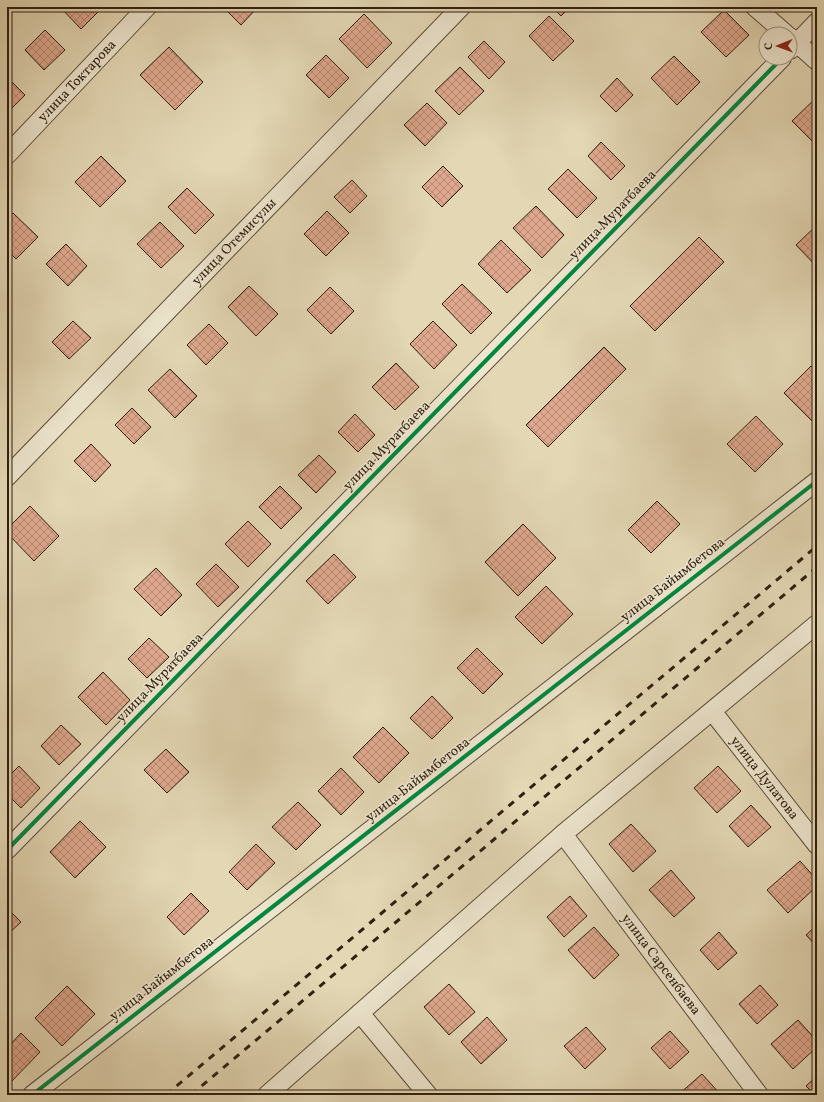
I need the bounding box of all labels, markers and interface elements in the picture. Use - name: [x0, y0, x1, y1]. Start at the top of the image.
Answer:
- north arrow: [758, 26, 798, 66]
- street label: улица Токтарова: [34, 36, 121, 126]
- text: С: [762, 42, 777, 50]
- street label: улица Муратбаева: [565, 166, 661, 264]
- street label: улица Отемисулы: [187, 194, 281, 290]
- street label: улица Муратбаева: [339, 397, 435, 495]
- street label: улица Байымбетова: [617, 533, 729, 627]
- street label: улица Муратбаева: [112, 629, 208, 727]
- street label: улица Дулатова: [726, 732, 803, 824]
- street label: улица Байымбетова: [362, 733, 474, 827]
- street label: улица Сарсенбаева: [617, 910, 705, 1019]
- street label: улица Байымбетова: [106, 932, 218, 1026]

